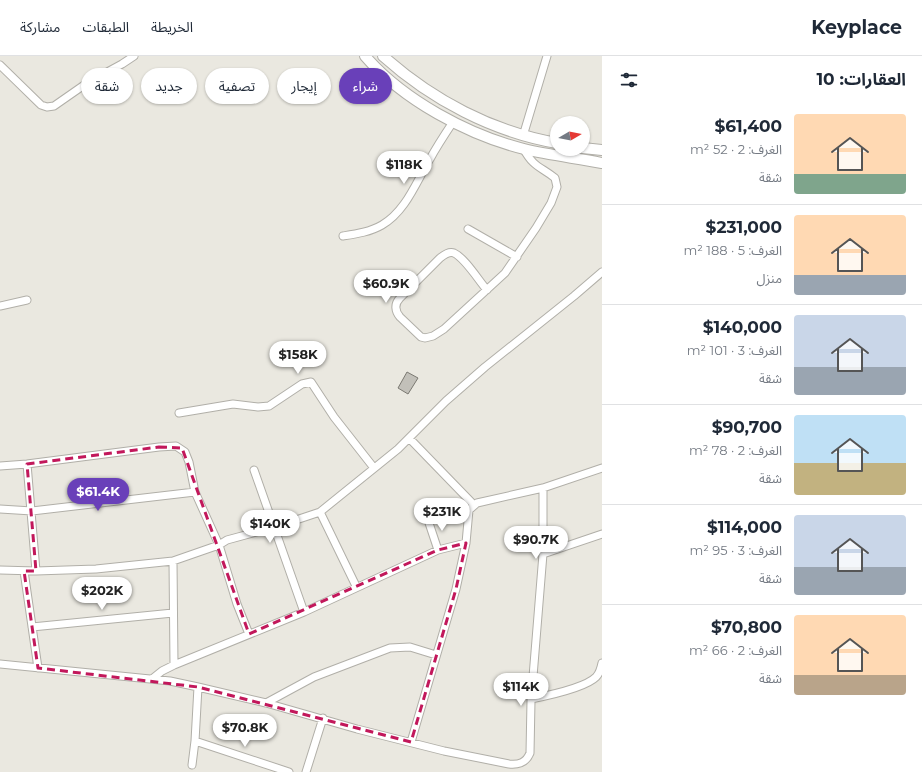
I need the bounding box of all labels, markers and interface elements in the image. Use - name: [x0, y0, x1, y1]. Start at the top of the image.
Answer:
- text: Keyplace: [811, 16, 902, 39]
- text: مشاركة: [20, 18, 60, 36]
- text: الطبقات: [82, 18, 129, 36]
- text: الخريطة: [151, 18, 193, 36]
- chip: شقة: [81, 68, 133, 104]
- chip: جديد: [141, 68, 197, 104]
- chip: تصفية: [205, 68, 269, 104]
- chip: إيجار: [277, 68, 331, 104]
- chip: شراء: [339, 68, 392, 104]
- icon: filters: [618, 69, 640, 91]
- text: العقارات: 10: [816, 69, 906, 89]
- north arrow: [550, 116, 590, 156]
- map controls: [550, 116, 590, 156]
- text: $61,400: [714, 116, 782, 136]
- icon: home: [826, 130, 874, 178]
- text: الغرف: 2 · 52 m²: [690, 141, 782, 157]
- pin: $118K: [376, 151, 432, 185]
- text: $118K: [386, 156, 422, 172]
- text: شقة: [759, 169, 782, 185]
- text: $231,000: [706, 217, 782, 237]
- icon: home: [826, 231, 874, 279]
- text: الغرف: 5 · 188 m²: [684, 242, 782, 258]
- pin: $60.9K: [353, 270, 419, 304]
- text: منزل: [757, 270, 782, 286]
- text: $60.9K: [363, 275, 409, 291]
- text: $140,000: [703, 317, 782, 337]
- icon: home: [826, 331, 874, 379]
- pin: $158K: [270, 341, 326, 375]
- text: الغرف: 3 · 101 m²: [687, 342, 782, 358]
- text: $158K: [278, 346, 318, 362]
- text: شقة: [759, 370, 782, 386]
- text: $90,700: [712, 417, 782, 437]
- icon: home: [826, 431, 874, 479]
- text: الغرف: 2 · 78 m²: [689, 442, 782, 458]
- text: شقة: [759, 470, 782, 486]
- pin: $61.4K: [65, 478, 131, 512]
- text: $61.4K: [76, 483, 120, 499]
- pin: $231K: [414, 498, 470, 532]
- text: $231K: [423, 503, 461, 519]
- pin: $140K: [242, 510, 298, 544]
- text: $140K: [250, 515, 290, 531]
- text: $114,000: [707, 517, 782, 537]
- pin: $90.7K: [503, 526, 569, 560]
- text: $90.7K: [513, 531, 559, 547]
- icon: home: [826, 531, 874, 579]
- text: الغرف: 3 · 95 m²: [690, 542, 782, 558]
- text: شقة: [759, 570, 782, 586]
- pin: $202K: [74, 577, 130, 611]
- text: $202K: [81, 582, 123, 598]
- text: $70,800: [711, 617, 782, 637]
- icon: home: [826, 631, 874, 679]
- text: الغرف: 2 · 66 m²: [689, 642, 782, 658]
- text: شقة: [759, 670, 782, 686]
- pin: $114K: [493, 673, 549, 707]
- text: $114K: [503, 678, 539, 694]
- pin: $70.8K: [212, 714, 278, 748]
- text: $70.8K: [222, 719, 268, 735]

